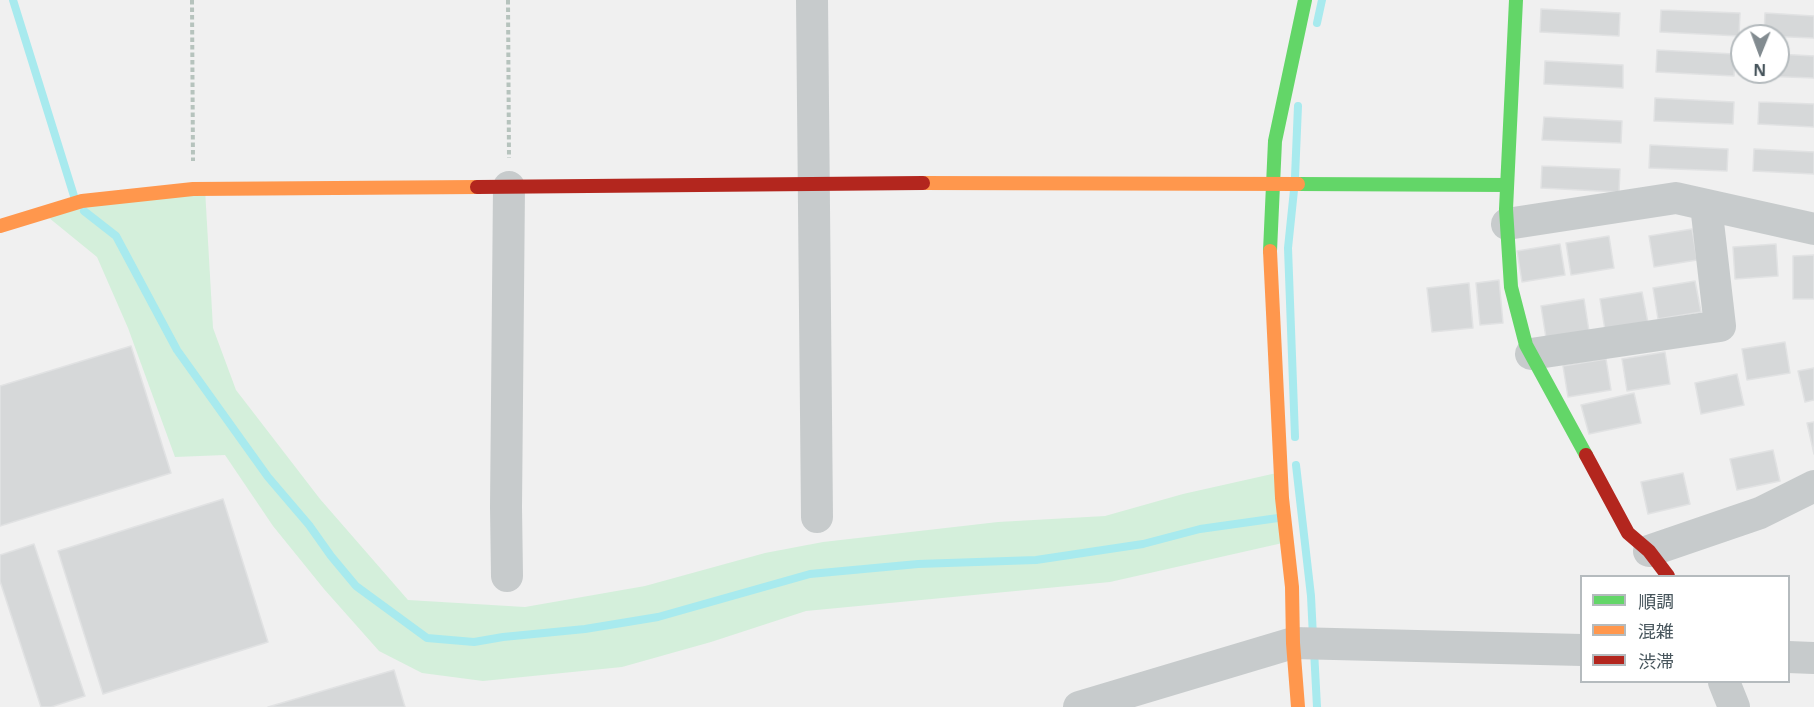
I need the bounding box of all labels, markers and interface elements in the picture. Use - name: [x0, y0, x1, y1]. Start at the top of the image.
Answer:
- north arrow: [1730, 24, 1790, 84]
- text: N: [1753, 59, 1766, 81]
- legend: [1580, 575, 1790, 683]
- text: 順調: [1638, 589, 1674, 613]
- text: 混雑: [1638, 619, 1674, 643]
- text: 渋滞: [1638, 649, 1674, 673]

